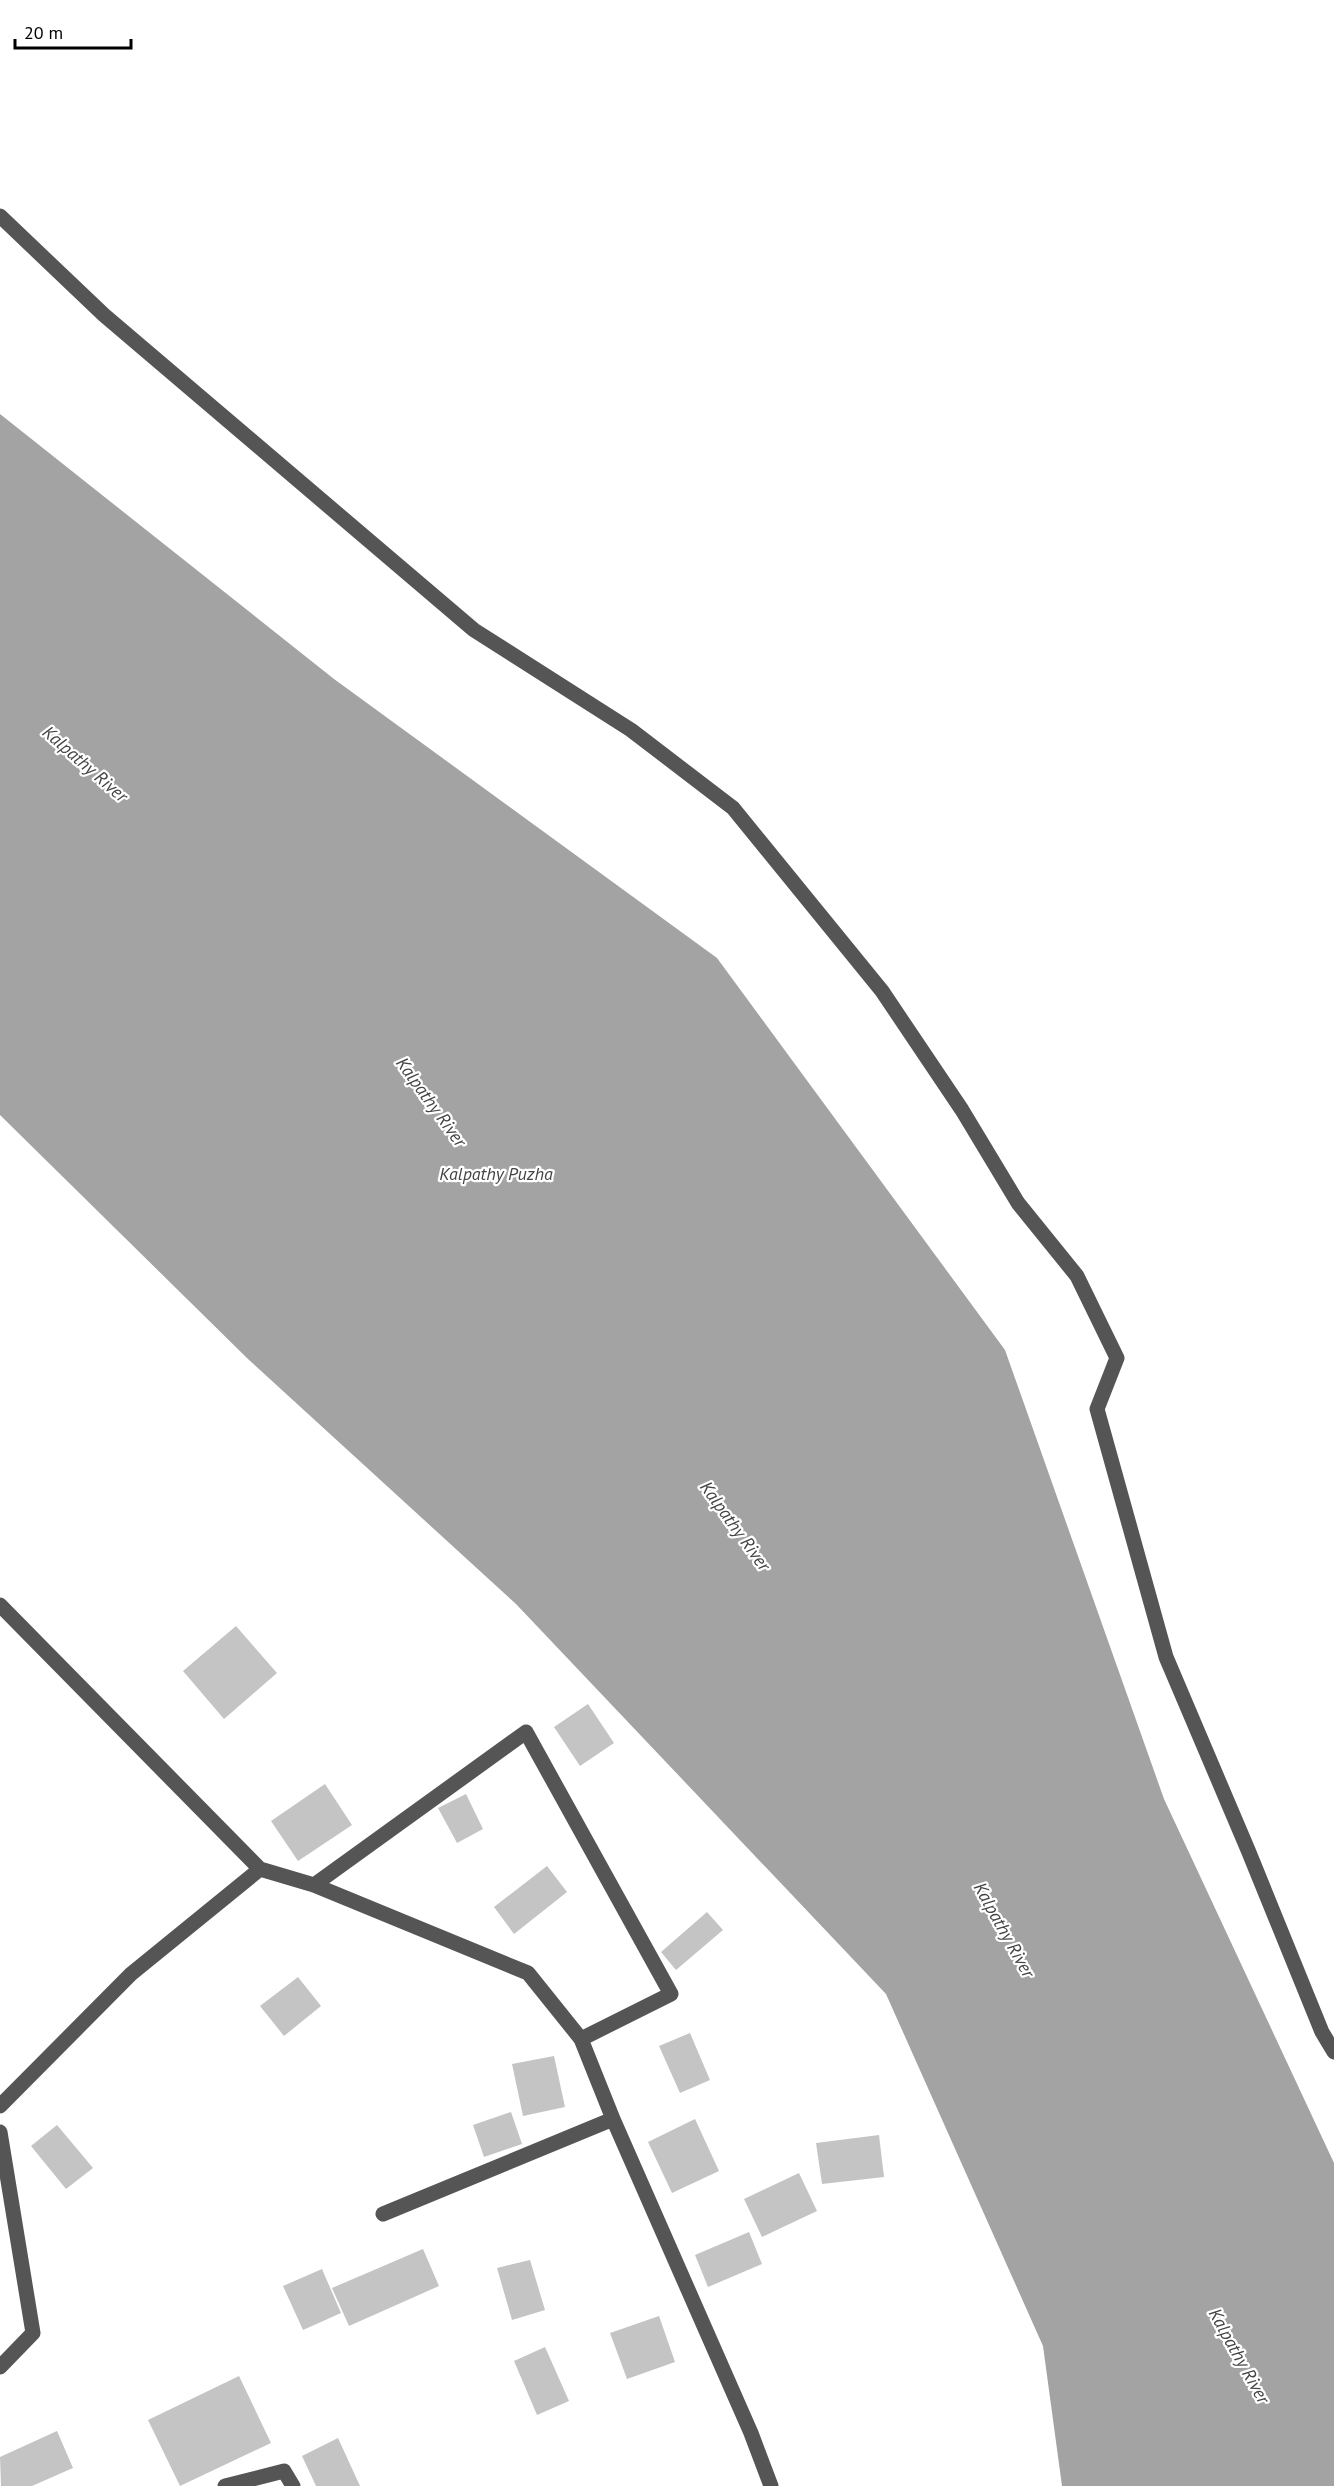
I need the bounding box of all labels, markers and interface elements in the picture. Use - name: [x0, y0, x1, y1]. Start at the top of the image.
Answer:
- scale bar: [15, 12, 130, 50]
- text: 20 m: [24, 21, 63, 44]
- water label: Kalpathy River: [38, 720, 133, 808]
- water label: Kalpathy River: [391, 1052, 472, 1152]
- water label: Kalpathy Puzha: [439, 1162, 553, 1185]
- water label: Kalpathy River: [695, 1476, 776, 1576]
- water label: Kalpathy River: [969, 1878, 1041, 1982]
- water label: Kalpathy River: [1204, 2304, 1276, 2408]

